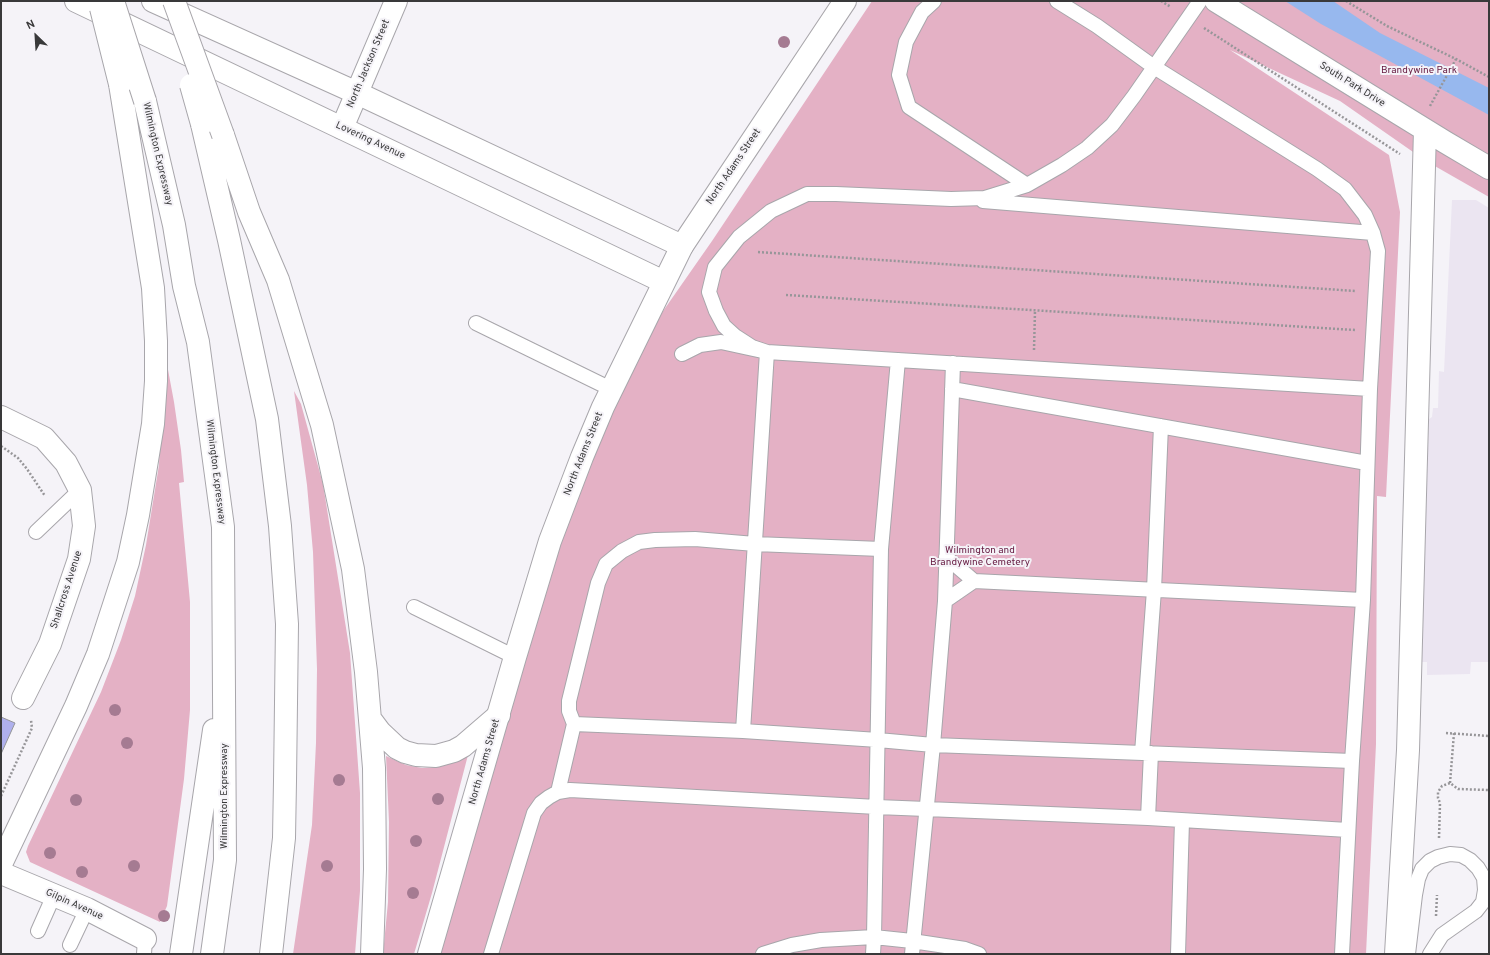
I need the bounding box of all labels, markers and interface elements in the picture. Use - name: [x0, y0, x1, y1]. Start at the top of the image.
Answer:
- north arrow: [16, 16, 56, 56]
- text: N: [24, 17, 37, 33]
- street label: North Jackson Street: [345, 18, 393, 110]
- street label: South Park Drive: [1317, 60, 1387, 110]
- park label: Brandywine Park: [1381, 65, 1457, 77]
- street label: Wilmington Expressway: [139, 101, 175, 207]
- street label: Lovering Avenue: [333, 120, 407, 162]
- street label: North Adams Street: [704, 127, 764, 207]
- street label: North Adams Street: [562, 411, 606, 497]
- street label: Wilmington Expressway: [203, 419, 227, 525]
- park label: Wilmington and Brandywine Cemetery: [930, 545, 1030, 568]
- street label: Shallcross Avenue: [49, 549, 85, 631]
- street label: North Adams Street: [467, 718, 503, 806]
- street label: Wilmington Expressway: [219, 743, 231, 849]
- street label: Gilpin Avenue: [43, 887, 105, 923]

